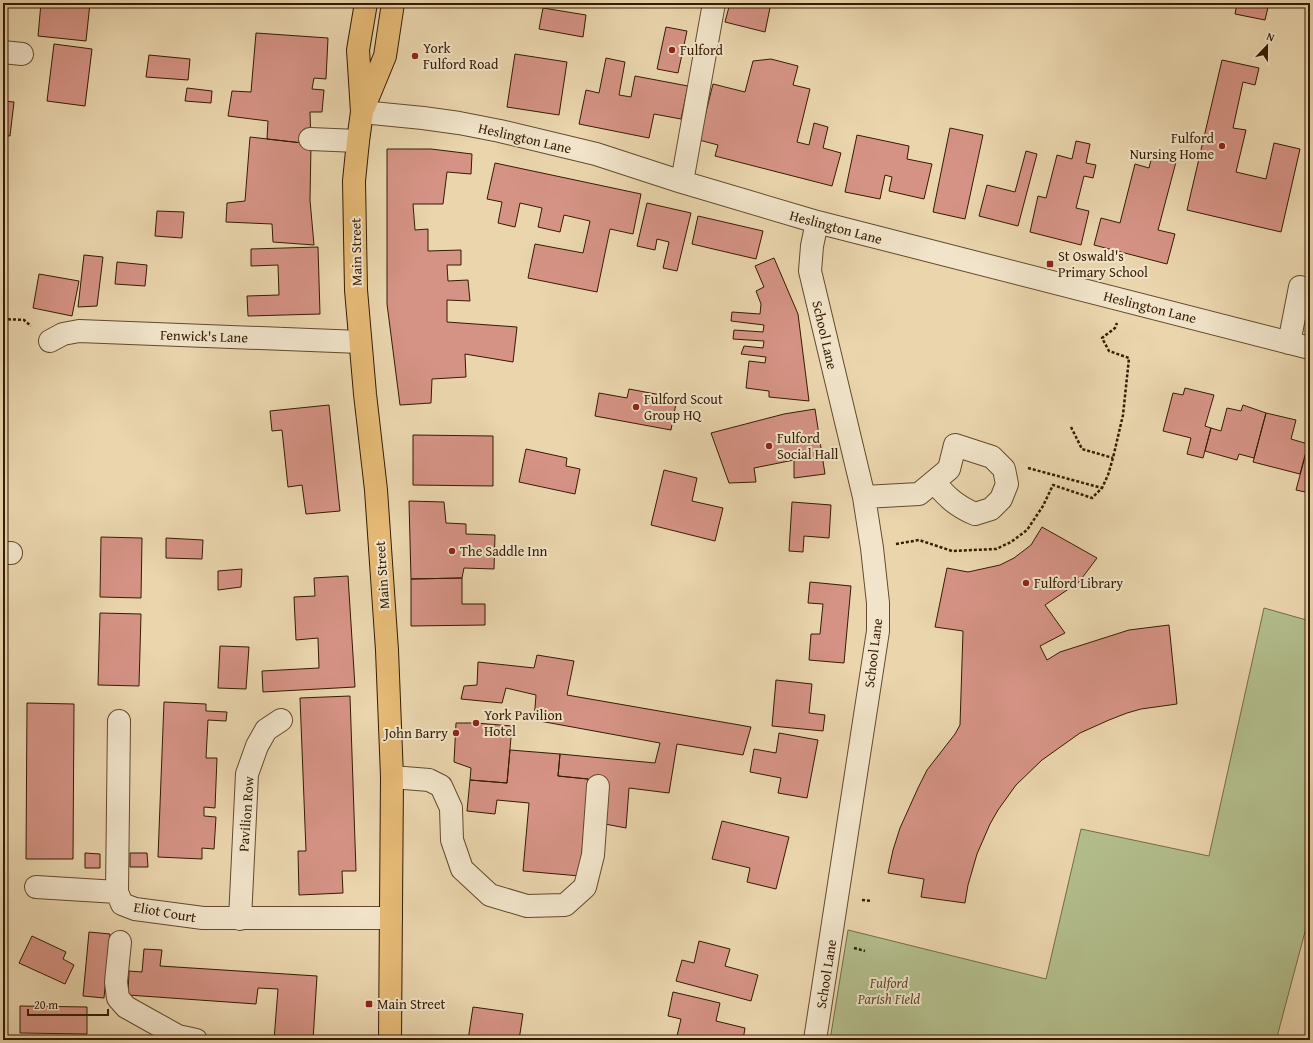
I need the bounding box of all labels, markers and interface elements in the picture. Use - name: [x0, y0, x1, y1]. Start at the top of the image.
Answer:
- north arrow: [1247, 26, 1287, 66]
- text: N: [1264, 28, 1278, 46]
- place label: York Fulford Road: [423, 38, 499, 74]
- place label: Fulford: [680, 40, 724, 60]
- marker: Fulford: [667, 45, 677, 55]
- marker: York Fulford Road: [410, 51, 420, 61]
- street label: Heslington Lane: [476, 118, 574, 159]
- place label: Fulford Nursing Home: [1130, 128, 1215, 164]
- marker: Fulford Nursing Home: [1217, 141, 1227, 151]
- street label: Heslington Lane: [788, 205, 885, 249]
- street label: Main Street: [345, 218, 367, 286]
- place label: St Oswald's Primary School: [1058, 246, 1148, 282]
- marker: St Oswald's Primary School: [1045, 259, 1055, 269]
- street label: Heslington Lane: [1101, 286, 1199, 328]
- street label: School Lane: [807, 299, 843, 372]
- street label: Fenwick's Lane: [160, 324, 249, 348]
- place label: Fulford Scout Group HQ: [644, 389, 723, 425]
- marker: Fulford Scout Group HQ: [631, 402, 641, 412]
- place label: Fulford Social Hall: [777, 428, 839, 464]
- marker: Fulford Social Hall: [764, 441, 774, 451]
- street label: Main Street: [370, 540, 394, 610]
- place label: The Saddle Inn: [460, 541, 548, 561]
- marker: The Saddle Inn: [447, 546, 457, 556]
- place label: Fulford Library: [1034, 573, 1123, 593]
- marker: Fulford Library: [1021, 578, 1031, 588]
- street label: School Lane: [859, 617, 887, 689]
- place label: York Pavilion Hotel: [484, 705, 563, 741]
- marker: York Pavilion Hotel: [471, 718, 481, 728]
- place label: John Barry: [383, 723, 448, 743]
- marker: John Barry: [451, 728, 461, 738]
- street label: Pavilion Row: [233, 775, 259, 852]
- street label: Eliot Court: [132, 897, 198, 927]
- street label: School Lane: [811, 938, 841, 1010]
- park label: Fulford Parish Field: [857, 973, 921, 1009]
- scale bar: [28, 991, 108, 1017]
- place label: Main Street: [377, 994, 445, 1014]
- text: 20 m: [34, 996, 58, 1013]
- marker: Main Street: [364, 999, 374, 1009]

